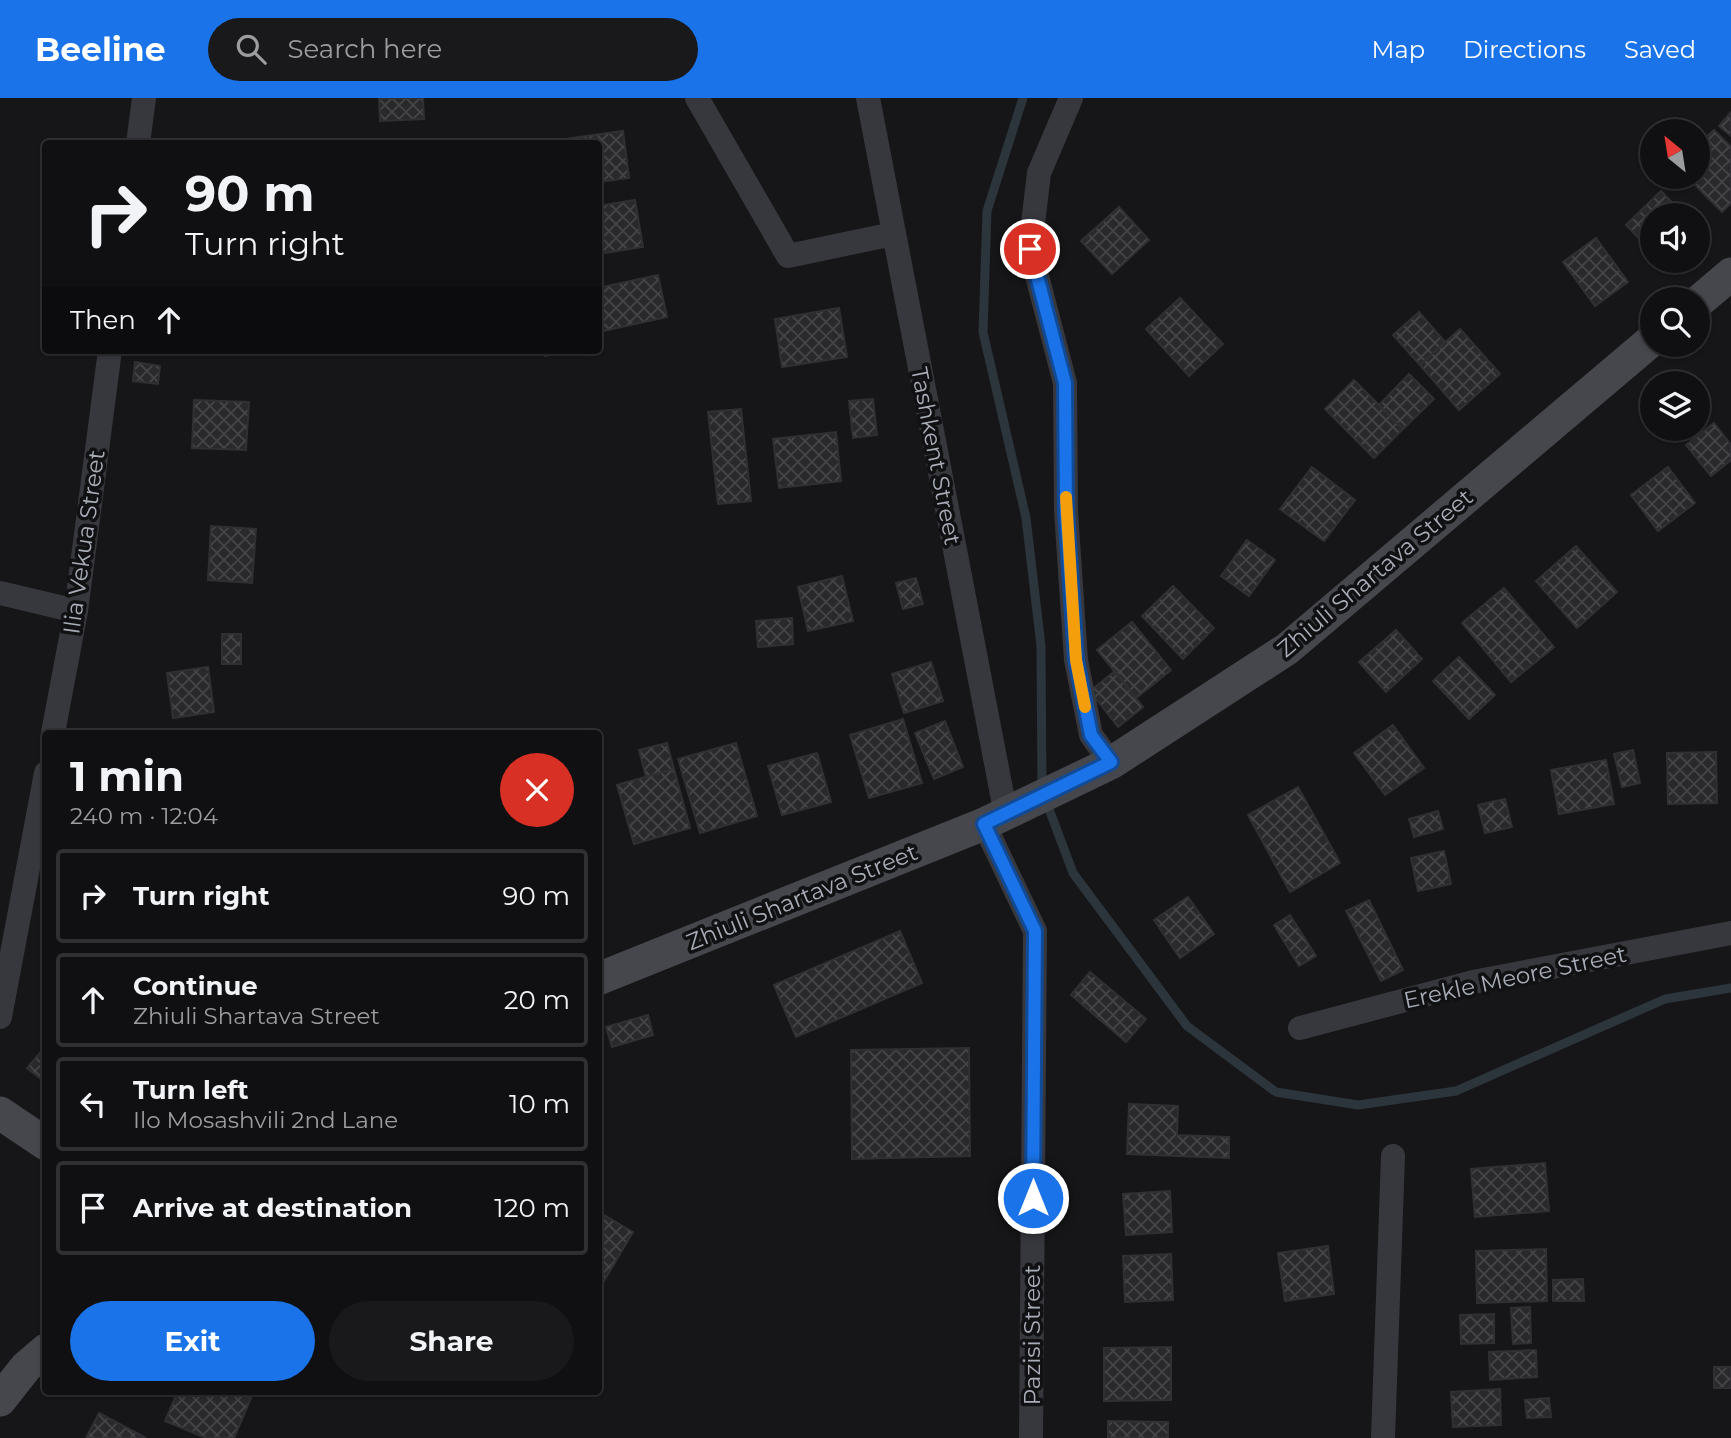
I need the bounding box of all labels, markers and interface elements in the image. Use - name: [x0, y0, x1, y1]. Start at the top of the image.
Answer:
- search box: [208, 18, 698, 81]
- text: Beeline: [35, 29, 166, 69]
- icon: search: [232, 30, 270, 68]
- text: Search here: [288, 33, 442, 65]
- text: Map: [1372, 35, 1425, 64]
- text: Directions: [1463, 35, 1586, 64]
- text: Saved: [1624, 35, 1696, 64]
- north arrow: [1640, 119, 1710, 189]
- map controls: [1640, 119, 1710, 441]
- text: 90 m: [185, 164, 315, 223]
- icon: right: [70, 168, 161, 259]
- button: sound: [1640, 203, 1710, 273]
- pin: [1000, 219, 1060, 279]
- text: Turn right: [185, 224, 345, 263]
- icon: arrive: [1011, 230, 1049, 268]
- button: search: [1640, 287, 1710, 357]
- icon: ahead: [150, 301, 188, 339]
- text: Then: [70, 304, 136, 336]
- street label: Tashkent Street: [905, 365, 967, 547]
- button: layers: [1640, 371, 1710, 441]
- street label: Ilia Vekua Street: [57, 448, 111, 636]
- street label: Zhiuli Shartava Street: [1271, 483, 1479, 663]
- text: 1 min: [70, 750, 184, 802]
- button: close: [500, 753, 574, 827]
- text: 240 m · 12:04: [70, 802, 218, 830]
- street label: Zhiuli Shartava Street: [682, 838, 922, 956]
- icon: right: [74, 877, 112, 915]
- text: Turn right: [133, 880, 269, 912]
- text: 90 m: [503, 880, 570, 912]
- street label: Erekle Meore Street: [1401, 940, 1629, 1014]
- text: Continue: [133, 970, 258, 1002]
- icon: ahead: [74, 981, 112, 1019]
- text: 20 m: [504, 984, 570, 1016]
- text: Zhiuli Shartava Street: [133, 1002, 380, 1030]
- text: Turn left: [133, 1074, 249, 1106]
- icon: left: [74, 1085, 112, 1123]
- text: 10 m: [509, 1088, 570, 1120]
- text: Ilo Mosashvili 2nd Lane: [133, 1106, 398, 1134]
- position arrow: [996, 1161, 1070, 1235]
- icon: arrive: [74, 1189, 112, 1227]
- text: Arrive at destination: [133, 1192, 412, 1224]
- text: 120 m: [494, 1192, 570, 1224]
- street label: Pazisi Street: [1018, 1265, 1046, 1405]
- button: Exit: [70, 1301, 315, 1381]
- button: Share: [329, 1301, 574, 1381]

